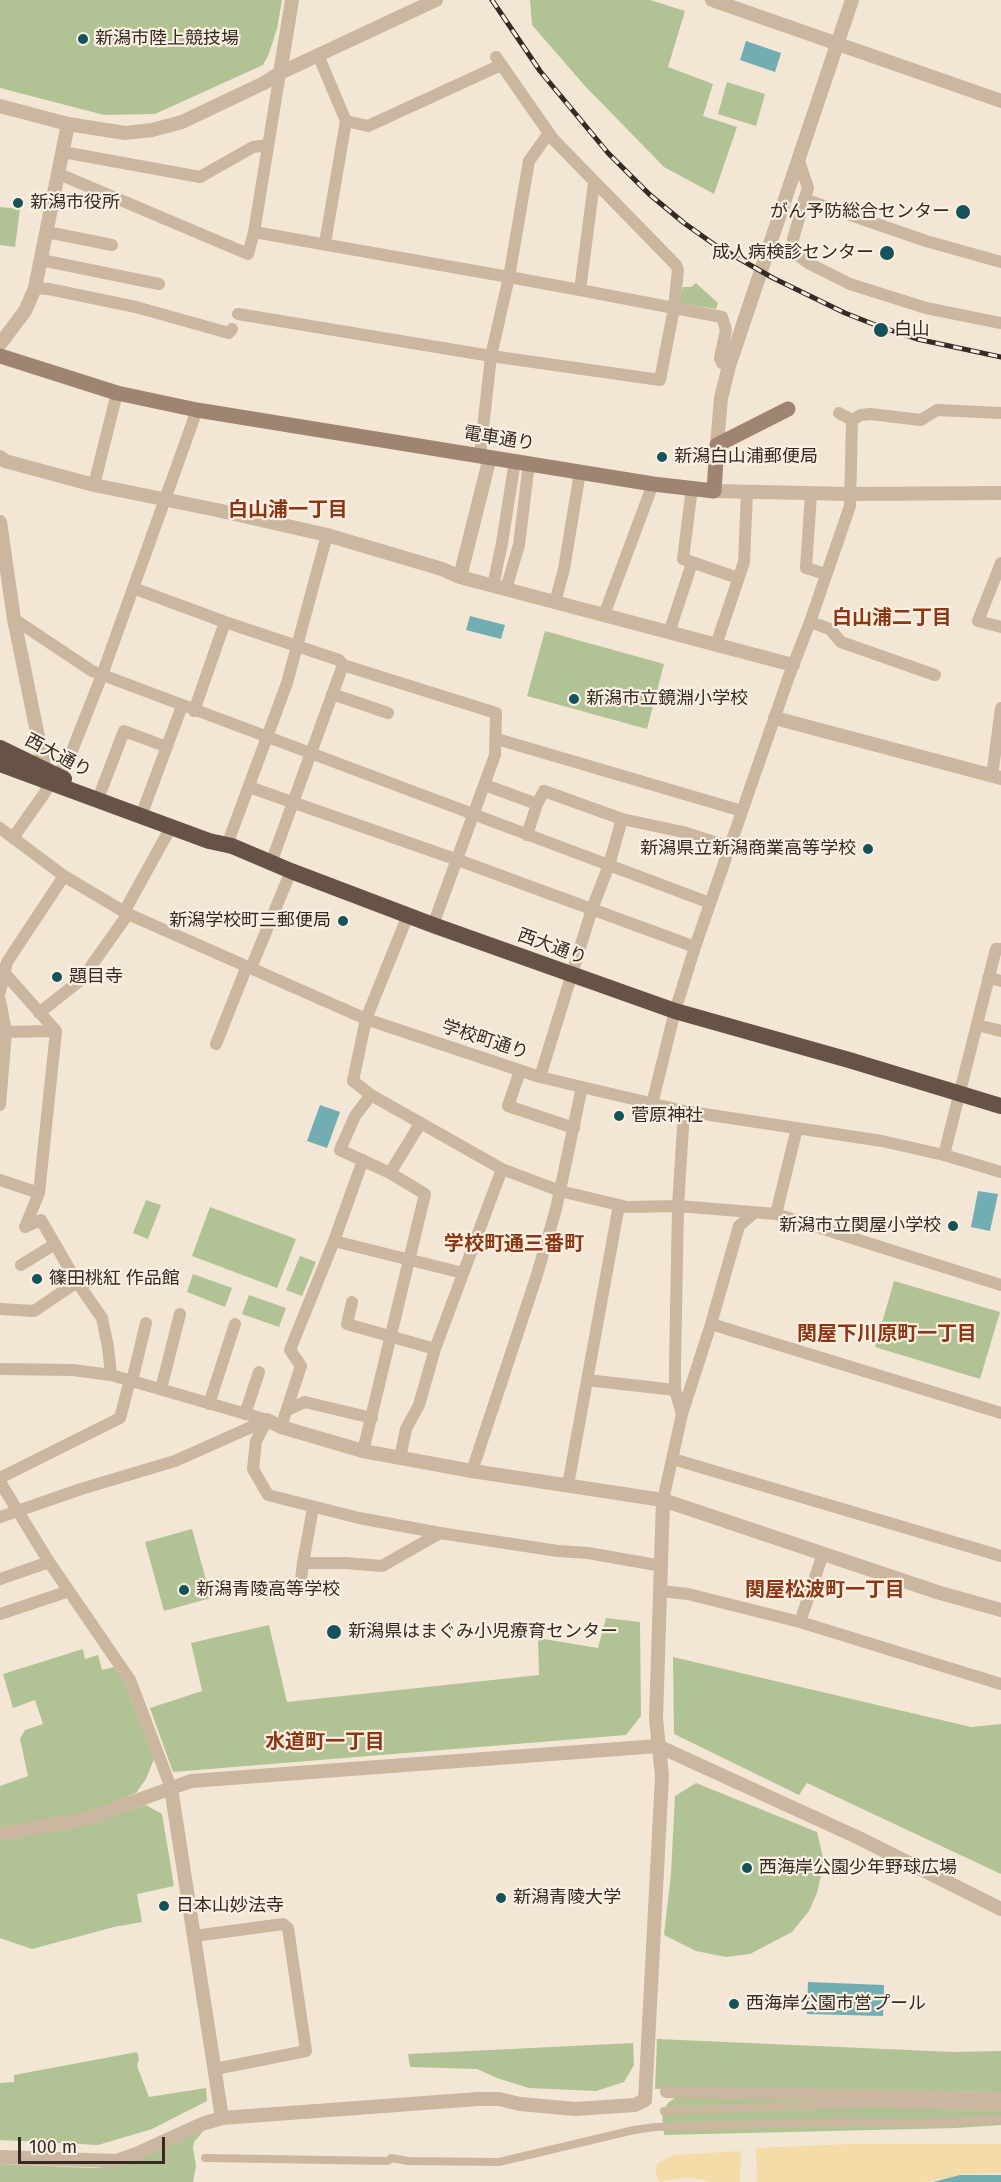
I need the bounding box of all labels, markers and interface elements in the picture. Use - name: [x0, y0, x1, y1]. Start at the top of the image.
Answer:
- place label: 新潟市陸上競技場: [95, 28, 239, 50]
- marker: 新潟市陸上競技場: [76, 32, 90, 46]
- place label: 新潟市役所: [30, 192, 120, 214]
- marker: 新潟市役所: [11, 196, 25, 210]
- place label: がん予防総合センター: [770, 201, 950, 223]
- marker: がん予防総合センター: [954, 203, 972, 221]
- place label: 成人病検診センター: [712, 242, 874, 264]
- marker: 成人病検診センター: [878, 244, 896, 262]
- place label: 白山: [894, 319, 930, 341]
- marker: 白山: [872, 321, 890, 339]
- street label: 電車通り: [462, 423, 536, 455]
- place label: 新潟白山浦郵便局: [674, 446, 818, 468]
- marker: 新潟白山浦郵便局: [655, 450, 669, 464]
- district label: 白山浦一丁目: [228, 498, 348, 522]
- district label: 白山浦二丁目: [832, 606, 952, 630]
- place label: 新潟市立鏡淵小学校: [586, 688, 748, 710]
- marker: 新潟市立鏡淵小学校: [567, 692, 581, 706]
- street label: 西大通り: [21, 730, 95, 782]
- place label: 新潟県立新潟商業高等学校: [640, 838, 856, 860]
- marker: 新潟県立新潟商業高等学校: [861, 842, 875, 856]
- place label: 新潟学校町三郵便局: [169, 910, 331, 932]
- marker: 新潟学校町三郵便局: [336, 914, 350, 928]
- street label: 西大通り: [514, 925, 590, 969]
- place label: 題目寺: [69, 966, 123, 988]
- marker: 題目寺: [50, 970, 64, 984]
- street label: 学校町通り: [439, 1016, 531, 1064]
- place label: 菅原神社: [631, 1105, 703, 1127]
- marker: 菅原神社: [612, 1109, 626, 1123]
- place label: 新潟市立関屋小学校: [779, 1215, 941, 1237]
- marker: 新潟市立関屋小学校: [946, 1219, 960, 1233]
- district label: 学校町通三番町: [444, 1232, 584, 1256]
- place label: 篠田桃紅 作品館: [49, 1268, 180, 1290]
- marker: 篠田桃紅 作品館: [30, 1272, 44, 1286]
- district label: 関屋下川原町一丁目: [797, 1322, 977, 1346]
- district label: 関屋松波町一丁目: [745, 1578, 905, 1602]
- place label: 新潟青陵高等学校: [196, 1579, 340, 1601]
- marker: 新潟青陵高等学校: [177, 1583, 191, 1597]
- place label: 新潟県はまぐみ小児療育センター: [348, 1621, 618, 1643]
- marker: 新潟県はまぐみ小児療育センター: [325, 1623, 343, 1641]
- district label: 水道町一丁目: [265, 1730, 385, 1754]
- place label: 西海岸公園少年野球広場: [759, 1857, 957, 1879]
- marker: 西海岸公園少年野球広場: [740, 1861, 754, 1875]
- place label: 新潟青陵大学: [513, 1887, 621, 1909]
- marker: 新潟青陵大学: [494, 1891, 508, 1905]
- place label: 日本山妙法寺: [176, 1895, 284, 1917]
- marker: 日本山妙法寺: [157, 1899, 171, 1913]
- place label: 西海岸公園市営プール: [746, 1993, 926, 2015]
- marker: 西海岸公園市営プール: [727, 1997, 741, 2011]
- scale bar: [21, 2125, 168, 2163]
- text: 100 m: [29, 2136, 77, 2158]

